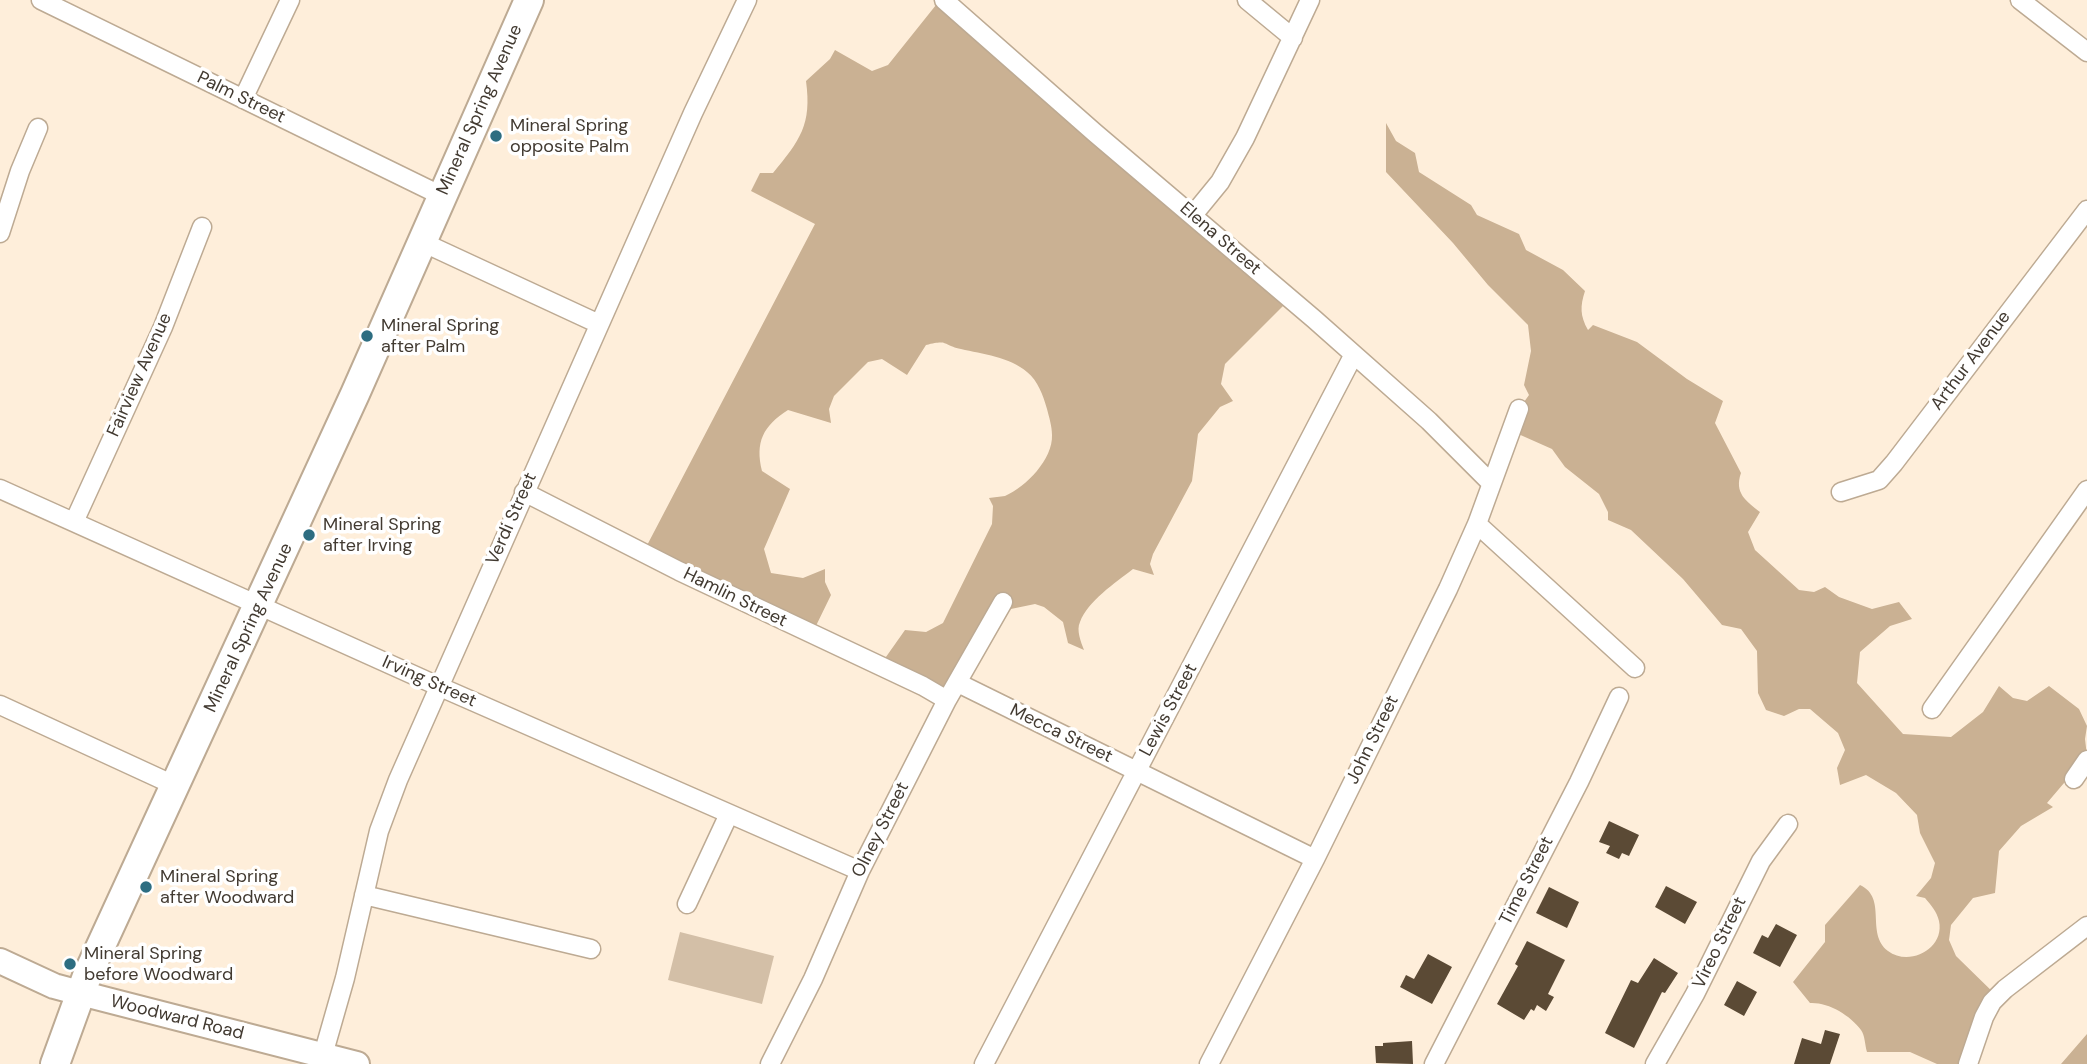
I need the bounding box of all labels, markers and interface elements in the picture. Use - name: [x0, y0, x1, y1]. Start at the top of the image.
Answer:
- street label: Mineral Spring Avenue: [433, 21, 527, 199]
- street label: Palm Street: [193, 67, 289, 129]
- place label: Mineral Spring opposite Palm: [510, 115, 629, 158]
- marker: Mineral Spring opposite Palm: [488, 128, 504, 144]
- street label: Elena Street: [1175, 198, 1265, 280]
- street label: Arthur Avenue: [1927, 307, 2015, 415]
- street label: Fairview Avenue: [103, 310, 177, 440]
- place label: Mineral Spring after Palm: [381, 315, 499, 358]
- marker: Mineral Spring after Palm: [359, 328, 375, 344]
- street label: Verdi Street: [482, 469, 542, 569]
- place label: Mineral Spring after Irving: [323, 514, 441, 556]
- marker: Mineral Spring after Irving: [301, 527, 317, 543]
- street label: Mineral Spring Avenue: [200, 540, 298, 716]
- street label: Hamlin Street: [680, 564, 790, 632]
- street label: Irving Street: [379, 652, 479, 712]
- street label: Lewis Street: [1136, 660, 1202, 760]
- street label: John Street: [1342, 692, 1404, 788]
- street label: Mecca Street: [1006, 700, 1116, 768]
- street label: Olney Street: [848, 779, 914, 881]
- street label: Time Street: [1495, 833, 1559, 929]
- place label: Mineral Spring after Woodward: [160, 866, 294, 908]
- marker: Mineral Spring after Woodward: [138, 879, 154, 895]
- street label: Vireo Street: [1689, 894, 1751, 992]
- place label: Mineral Spring before Woodward: [84, 943, 233, 986]
- marker: Mineral Spring before Woodward: [62, 956, 78, 972]
- street label: Woodward Road: [108, 991, 246, 1045]

